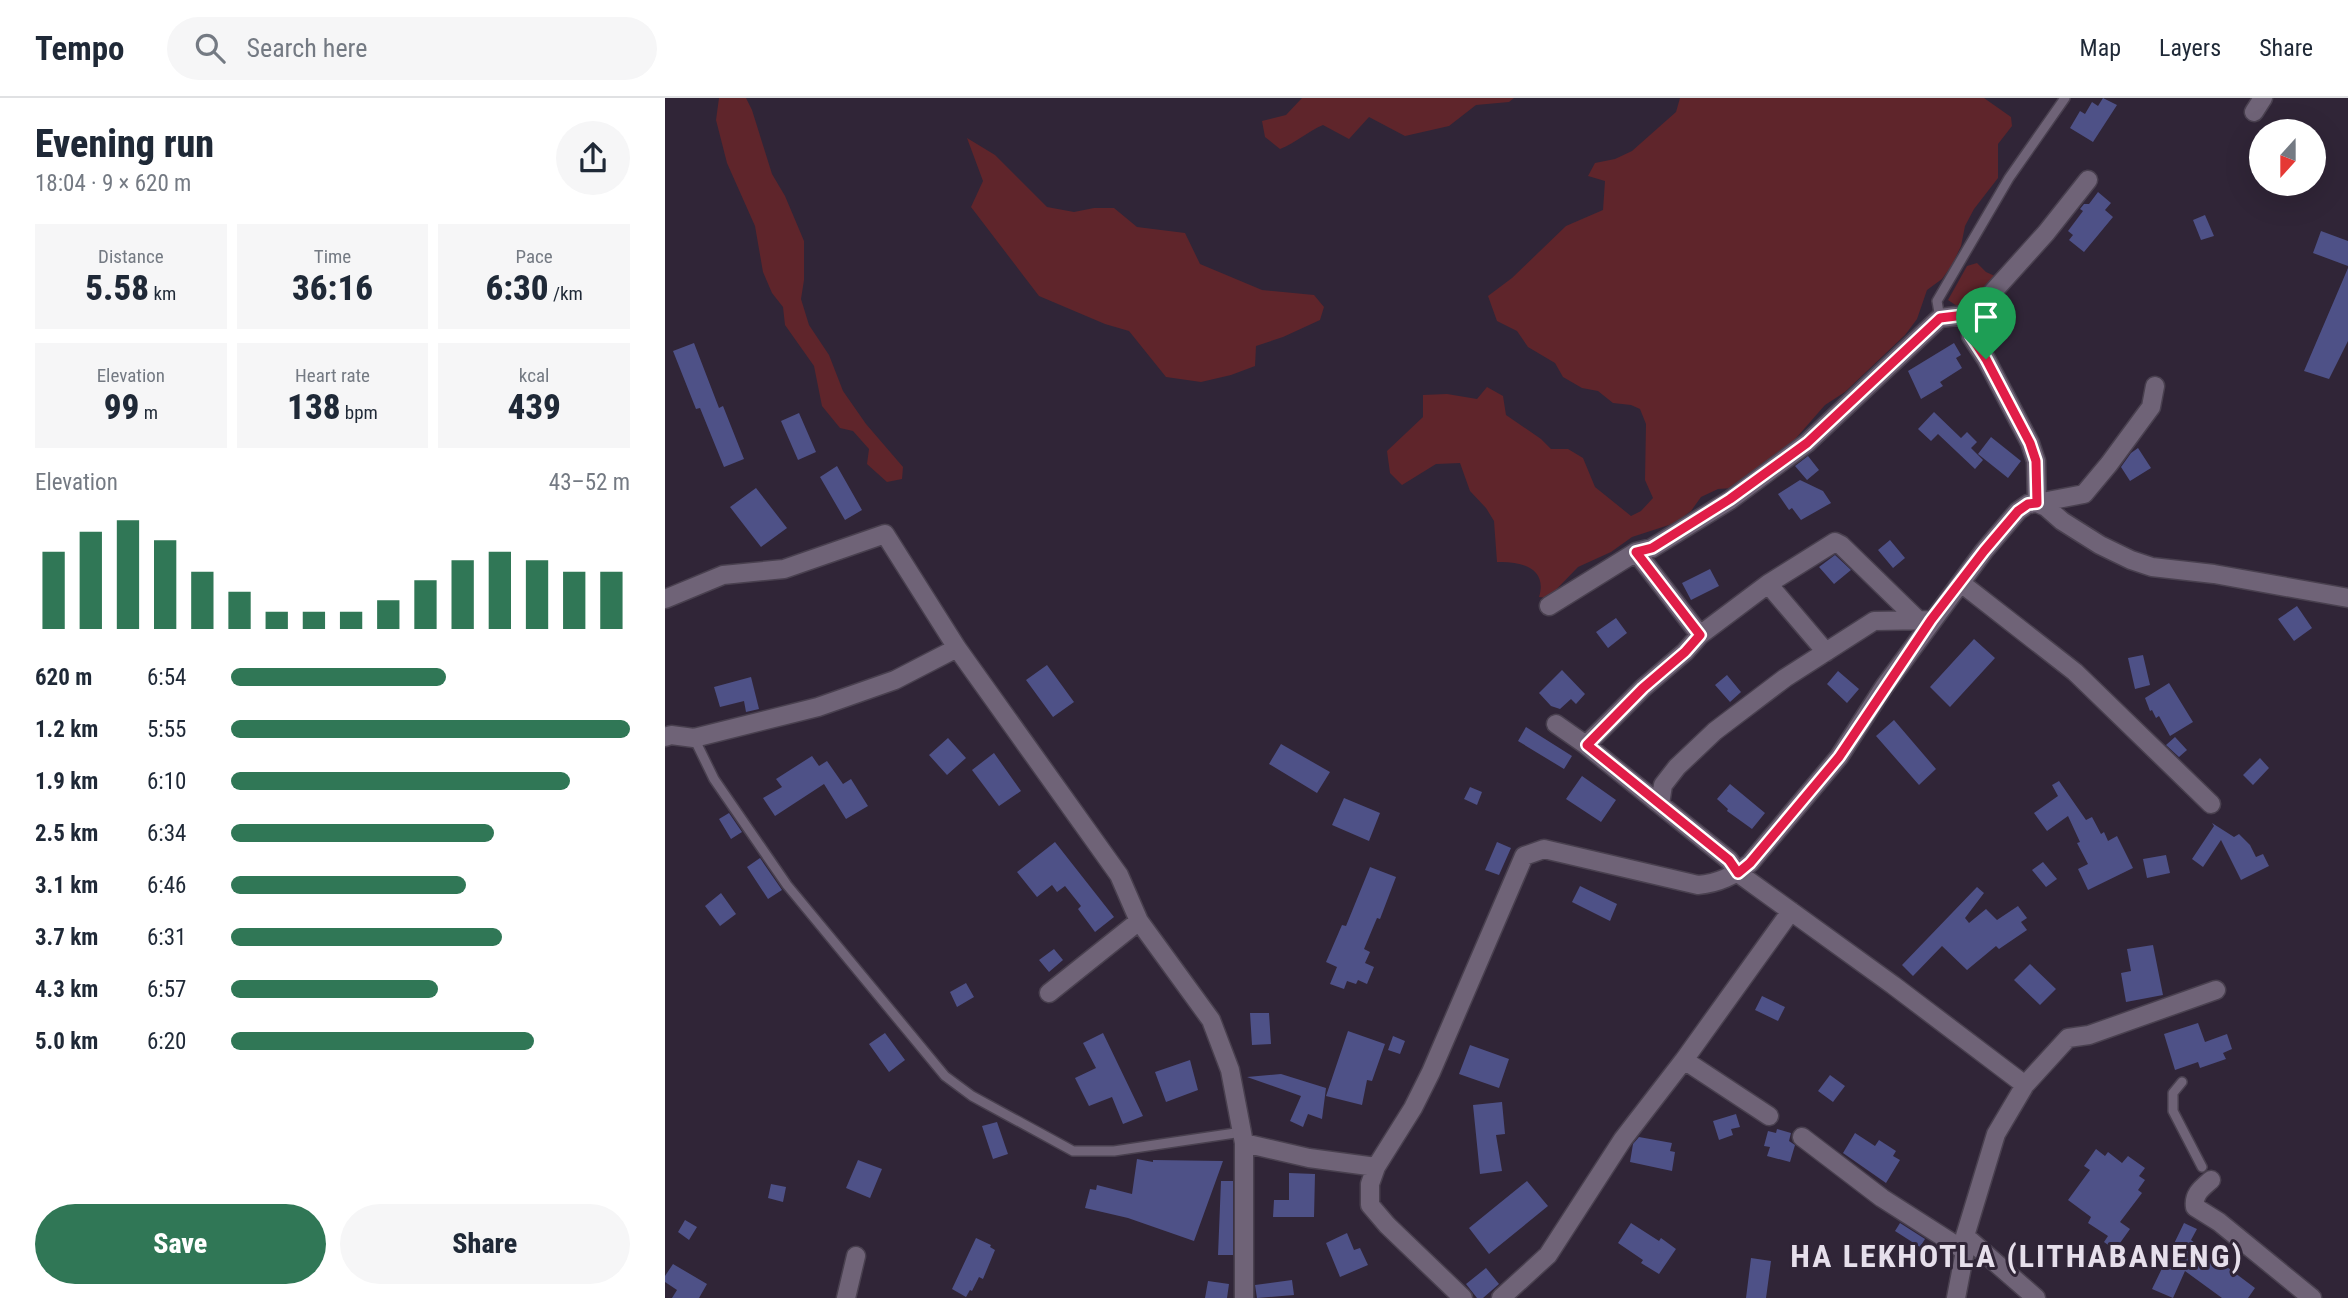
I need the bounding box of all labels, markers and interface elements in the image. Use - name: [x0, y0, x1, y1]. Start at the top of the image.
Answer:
- search box: [167, 17, 657, 80]
- text: Tempo: [35, 29, 125, 68]
- icon: search: [191, 29, 229, 67]
- text: Search here: [247, 33, 367, 63]
- text: Map: [2080, 34, 2121, 62]
- text: Layers: [2159, 34, 2221, 62]
- text: Share: [2259, 34, 2313, 62]
- north arrow: [2249, 119, 2326, 196]
- map controls: [2249, 119, 2326, 196]
- button: share: [556, 121, 630, 195]
- text: Evening run: [35, 122, 214, 166]
- text: 18:04 · 9 × 620 m: [35, 170, 191, 197]
- text: Distance: [98, 245, 164, 268]
- text: Time: [314, 245, 351, 268]
- text: Pace: [516, 245, 553, 268]
- text: 5.58: [85, 268, 149, 309]
- text: 36:16: [292, 268, 373, 309]
- text: 6:30: [485, 268, 549, 309]
- text: km: [149, 282, 176, 305]
- text: /km: [549, 282, 583, 305]
- pin: [1956, 287, 2016, 359]
- icon: arrive: [1967, 298, 2005, 336]
- text: Elevation: [97, 364, 165, 387]
- text: Heart rate: [295, 364, 370, 387]
- text: kcal: [519, 364, 549, 387]
- text: 99: [104, 387, 139, 428]
- text: 138: [287, 387, 340, 428]
- text: 439: [507, 387, 561, 428]
- text: m: [139, 401, 158, 424]
- text: bpm: [340, 401, 378, 424]
- text: Elevation: [35, 469, 118, 496]
- text: 43–52 m: [549, 469, 630, 496]
- text: 620 m: [35, 664, 92, 691]
- text: 6:54: [147, 664, 186, 691]
- text: 1.2 km: [35, 716, 98, 743]
- text: 5:55: [147, 716, 186, 743]
- text: 1.9 km: [35, 768, 98, 795]
- text: 6:10: [147, 768, 186, 795]
- text: 2.5 km: [35, 820, 98, 847]
- text: 6:34: [147, 820, 186, 847]
- text: 3.1 km: [35, 872, 98, 899]
- text: 6:46: [147, 872, 186, 899]
- text: 3.7 km: [35, 924, 98, 951]
- text: 6:31: [147, 924, 186, 951]
- text: 4.3 km: [35, 976, 98, 1003]
- text: 6:57: [147, 976, 186, 1003]
- text: 5.0 km: [35, 1028, 98, 1055]
- text: 6:20: [147, 1028, 186, 1055]
- button: Save: [35, 1204, 326, 1284]
- button: Share: [340, 1204, 630, 1284]
- district label: HA LEKHOTLA (LITHABANENG): [1790, 1237, 2244, 1275]

